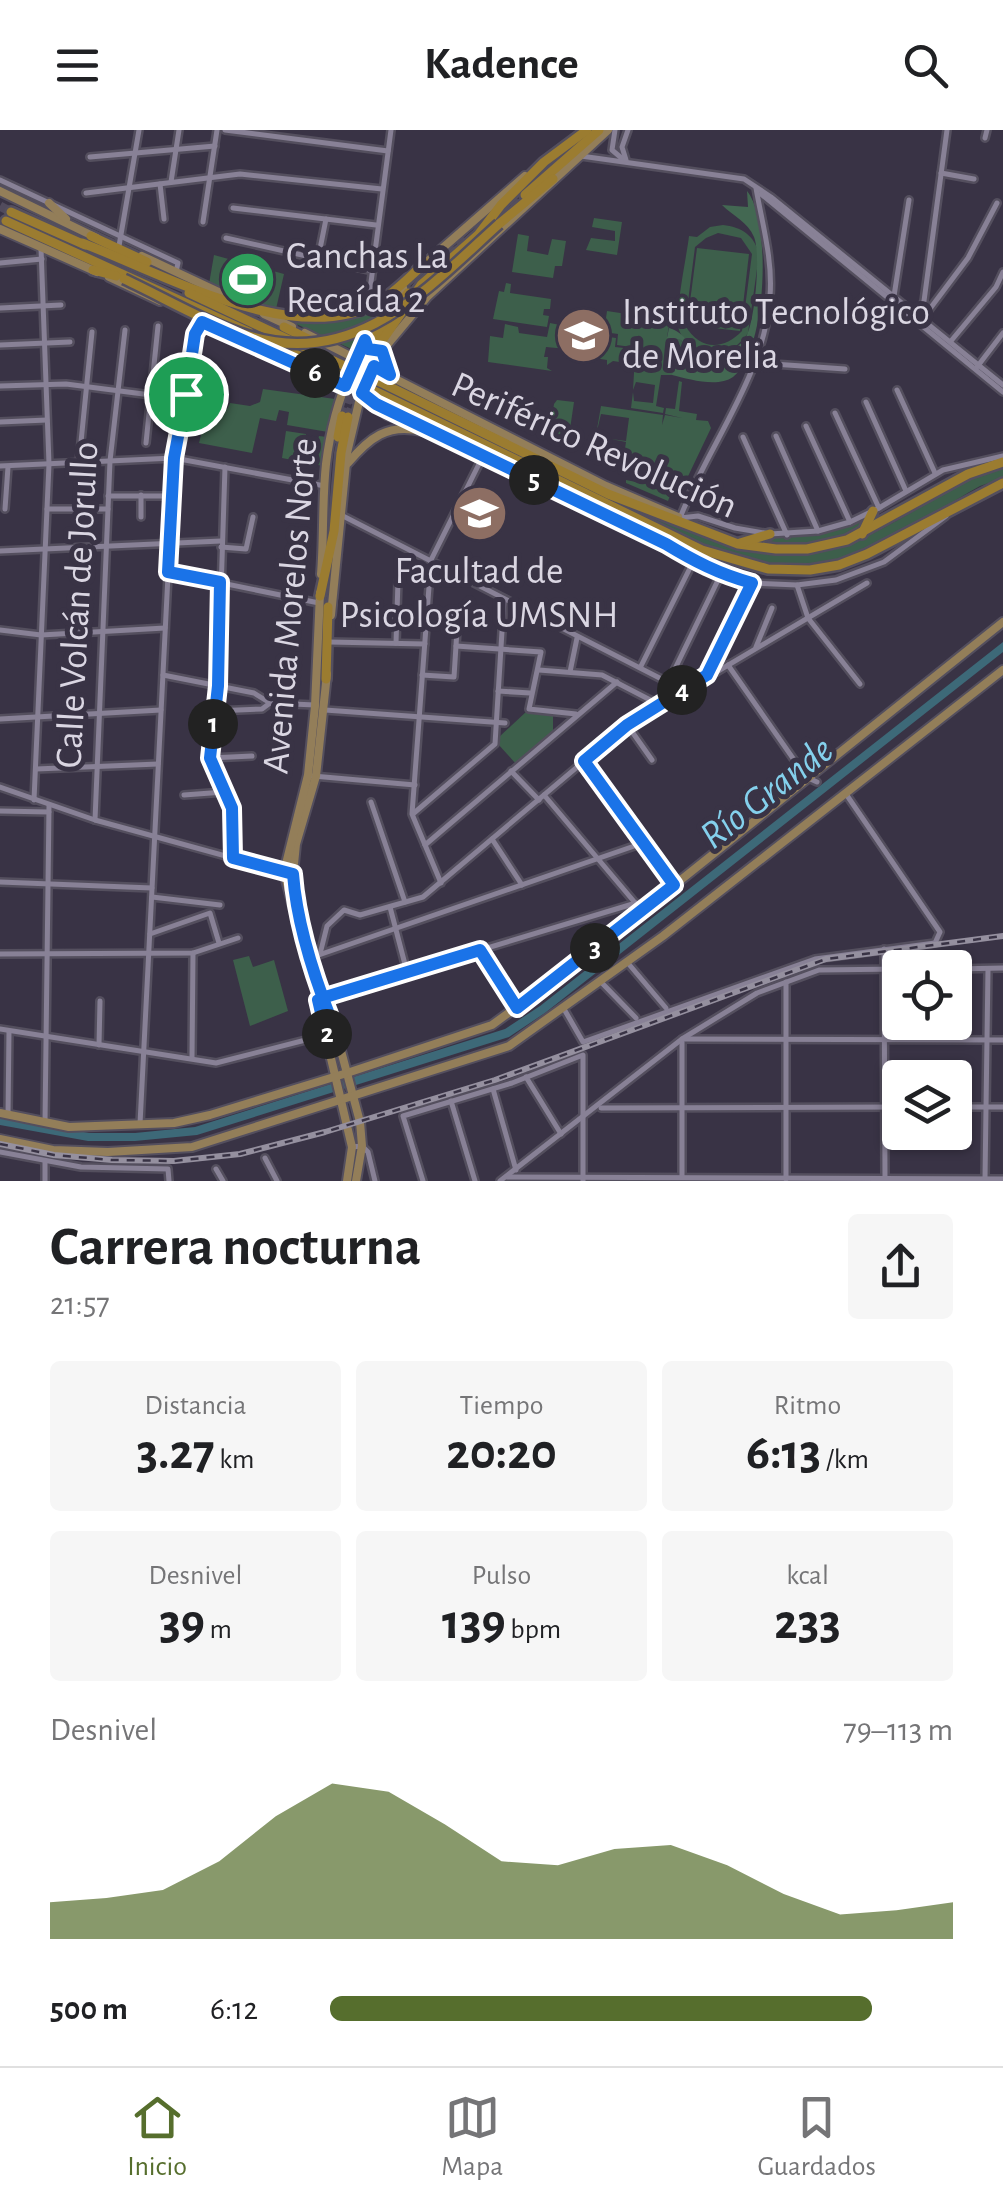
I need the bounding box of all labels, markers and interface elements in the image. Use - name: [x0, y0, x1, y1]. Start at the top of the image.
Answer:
- icon: menu: [50, 38, 105, 93]
- icon: search: [898, 38, 953, 93]
- text: Kadence: [424, 42, 579, 87]
- place label: Canchas La Recaída 2: [286, 238, 448, 320]
- sports icon: Canchas La Recaída 2: [217, 249, 277, 309]
- place label: Instituto Tecnológico de Morelia: [622, 294, 930, 376]
- school or university icon: Instituto Tecnológico de Morelia: [553, 305, 613, 365]
- pin: 6: [290, 348, 340, 398]
- pin: [144, 352, 229, 437]
- text: 6: [308, 359, 322, 387]
- street label: Periférico Revolución: [445, 366, 743, 526]
- icon: arrive: [159, 367, 214, 422]
- street label: Avenida Morelos Norte: [257, 436, 325, 776]
- street label: Calle Volcán de Jorullo: [50, 441, 106, 769]
- pin: 5: [509, 455, 559, 505]
- text: 5: [528, 466, 540, 494]
- school or university icon: Facultad de Psicología UMSNH: [449, 484, 509, 544]
- place label: Facultad de Psicología UMSNH: [340, 553, 618, 635]
- pin: 4: [657, 665, 707, 715]
- text: 4: [675, 676, 689, 704]
- pin: 1: [188, 699, 238, 749]
- text: 1: [208, 710, 218, 738]
- water label: Río Grande: [693, 729, 841, 857]
- pin: 3: [570, 923, 620, 973]
- text: 3: [589, 934, 601, 962]
- map controls: [882, 950, 972, 1150]
- button: locate: [882, 950, 972, 1040]
- pin: 2: [302, 1009, 352, 1059]
- text: 2: [320, 1020, 334, 1048]
- button: layers: [882, 1060, 972, 1150]
- button: share: [848, 1214, 953, 1319]
- text: Carrera nocturna: [50, 1220, 421, 1275]
- text: 21:57: [50, 1288, 110, 1320]
- text: Distancia: [145, 1392, 246, 1420]
- text: Tiempo: [460, 1392, 543, 1420]
- text: Ritmo: [774, 1392, 841, 1420]
- text: 3.27: [137, 1428, 215, 1478]
- text: 20:20: [446, 1428, 557, 1478]
- text: 6:13: [746, 1428, 821, 1478]
- text: km: [215, 1446, 254, 1474]
- text: /km: [821, 1446, 869, 1474]
- text: Desnivel: [149, 1562, 242, 1590]
- text: Pulso: [472, 1562, 531, 1590]
- text: kcal: [786, 1562, 829, 1590]
- text: 39: [159, 1598, 205, 1648]
- text: 139: [442, 1598, 506, 1648]
- text: 233: [774, 1598, 841, 1648]
- text: m: [205, 1616, 232, 1644]
- text: bpm: [506, 1616, 561, 1644]
- text: Desnivel: [50, 1714, 157, 1746]
- text: 79–113 m: [843, 1714, 953, 1746]
- text: 500 m: [50, 1993, 128, 2025]
- text: 6:12: [210, 1993, 258, 2025]
- tab: Inicio: [127, 2090, 187, 2184]
- tab: Mapa: [441, 2090, 503, 2184]
- tab: Guardados: [758, 2090, 876, 2184]

